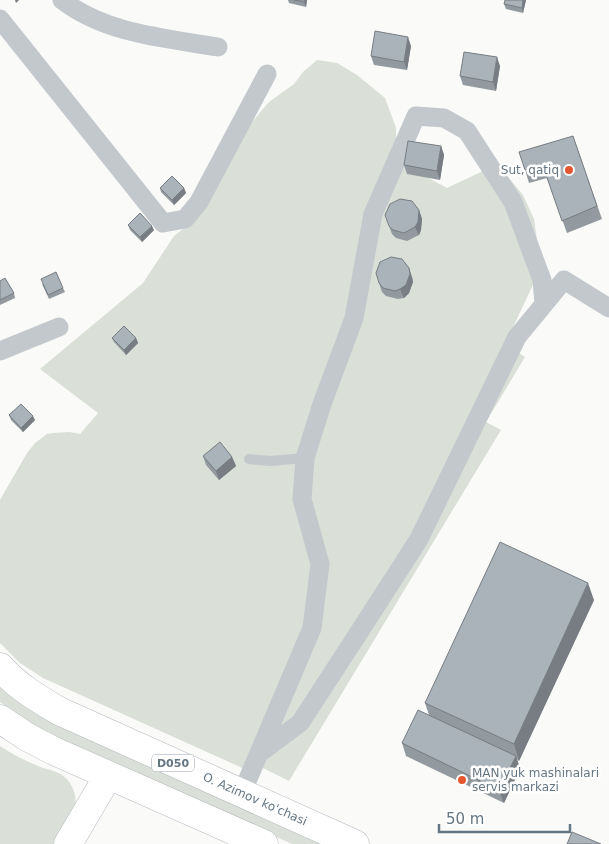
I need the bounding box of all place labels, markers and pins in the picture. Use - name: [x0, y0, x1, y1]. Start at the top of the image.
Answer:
- place label: Sut, qatiq: [501, 163, 559, 177]
- marker: Sut, qatiq: [563, 164, 575, 176]
- place label: MAN yuk mashinalari servis markazi: [472, 766, 599, 794]
- marker: MAN yuk mashinalari servis markazi: [456, 774, 468, 786]

